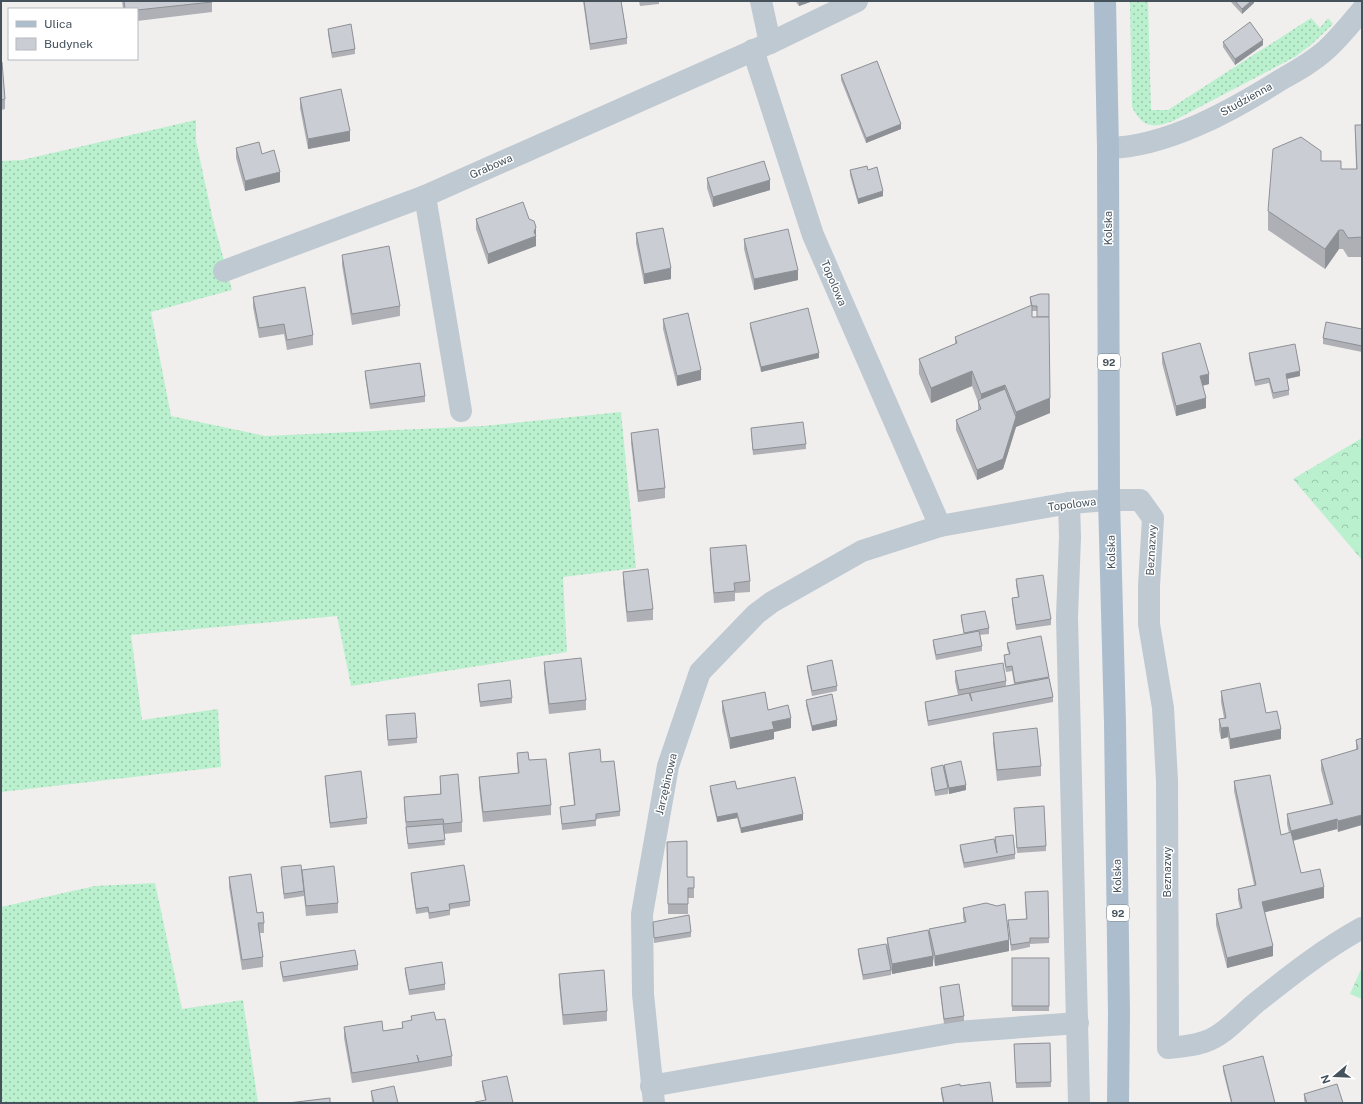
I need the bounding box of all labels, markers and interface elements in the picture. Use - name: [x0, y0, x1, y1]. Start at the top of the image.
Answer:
- legend: [8, 8, 138, 60]
- text: Ulica: [44, 17, 72, 31]
- text: Budynek: [44, 37, 93, 51]
- street label: Studzienna: [1218, 80, 1274, 118]
- street label: Grabowa: [468, 151, 514, 181]
- street label: Kolska: [1102, 211, 1114, 245]
- street label: Topolowa: [819, 258, 849, 308]
- road number: 92: [1098, 354, 1120, 370]
- street label: Topolowa: [1047, 495, 1097, 513]
- street label: Beznazwy: [1144, 524, 1158, 576]
- street label: Kolska: [1105, 535, 1117, 569]
- street label: Jarzębinowa: [653, 752, 679, 816]
- street label: Beznazwy: [1161, 846, 1173, 897]
- street label: Kolska: [1111, 859, 1123, 893]
- road number: 92: [1107, 905, 1129, 921]
- north arrow: [1315, 1056, 1355, 1096]
- text: N: [1318, 1073, 1333, 1085]

